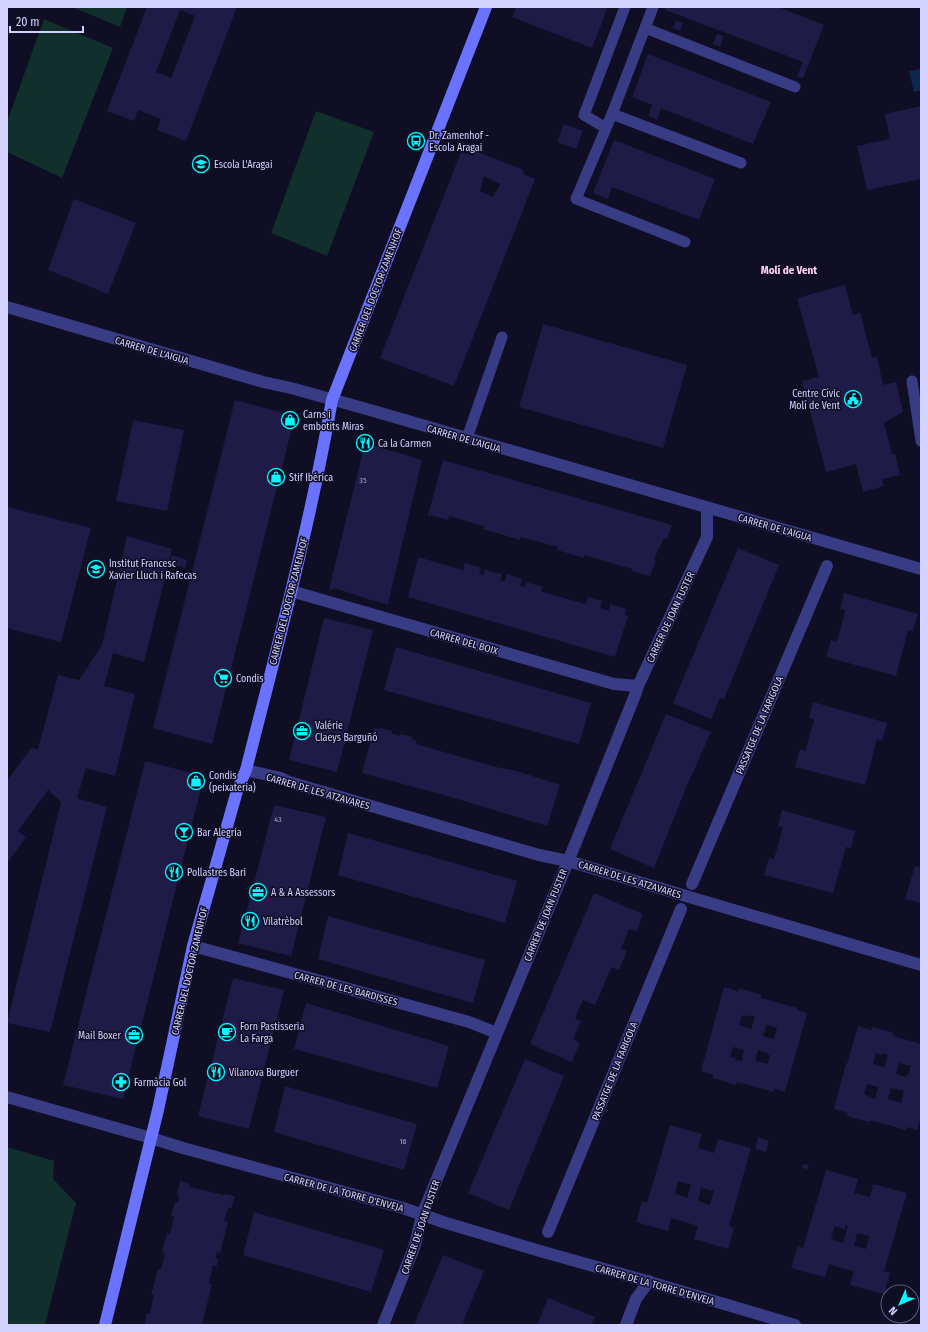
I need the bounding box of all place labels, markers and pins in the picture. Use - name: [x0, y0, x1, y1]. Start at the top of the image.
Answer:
- place label: Dr. Zamenhof - Escola Aragai: [429, 130, 489, 154]
- bus stop icon: Dr. Zamenhof - Escola Aragai: [406, 131, 426, 151]
- school or university icon: Escola L'Aragai: [191, 154, 211, 174]
- place label: Escola L'Aragai: [214, 159, 272, 171]
- place label: Centre Cívic Molí de Vent: [789, 387, 841, 412]
- public building icon: Centre Cívic Molí de Vent: [843, 389, 863, 409]
- place label: Carns i embotits Miras: [303, 409, 364, 433]
- shop icon: Carns i embotits Miras: [280, 410, 300, 430]
- restaurant icon: Ca la Carmen: [355, 433, 375, 453]
- place label: Ca la Carmen: [378, 438, 431, 450]
- shop icon: Stif Ibérica: [266, 467, 286, 487]
- place label: Stif Ibérica: [289, 472, 333, 484]
- place label: Institut Francesc Xavier Lluch i Rafecas: [109, 558, 197, 582]
- school or university icon: Institut Francesc Xavier Lluch i Rafecas: [86, 559, 106, 579]
- supermarket icon: Condis: [213, 668, 233, 688]
- place label: Condis: [236, 673, 264, 685]
- place label: Valérie Claeys Barguñó: [315, 720, 377, 744]
- office icon: Valérie Claeys Barguñó: [292, 721, 312, 741]
- place label: Condis (peixateria): [209, 770, 256, 794]
- shop icon: Condis (peixateria): [186, 771, 206, 791]
- bar icon: Bar Alegria: [174, 822, 194, 842]
- place label: Bar Alegria: [197, 827, 242, 839]
- restaurant icon: Pollastres Bari: [164, 862, 184, 882]
- place label: Pollastres Bari: [187, 867, 246, 879]
- office icon: A & A Assessors: [248, 882, 268, 902]
- place label: A & A Assessors: [271, 887, 335, 899]
- restaurant icon: Vilatrèbol: [240, 911, 260, 931]
- place label: Vilatrèbol: [263, 916, 303, 928]
- place label: Forn Pastisseria La Farga: [240, 1021, 304, 1045]
- cafe icon: Forn Pastisseria La Farga: [217, 1022, 237, 1042]
- office icon: Mail Boxer: [124, 1025, 144, 1045]
- place label: Mail Boxer: [78, 1030, 121, 1042]
- restaurant icon: Vilanova Burguer: [206, 1062, 226, 1082]
- place label: Vilanova Burguer: [229, 1067, 299, 1079]
- pharmacy icon: Farmàcia Gol: [111, 1072, 131, 1092]
- place label: Farmàcia Gol: [134, 1077, 187, 1089]

